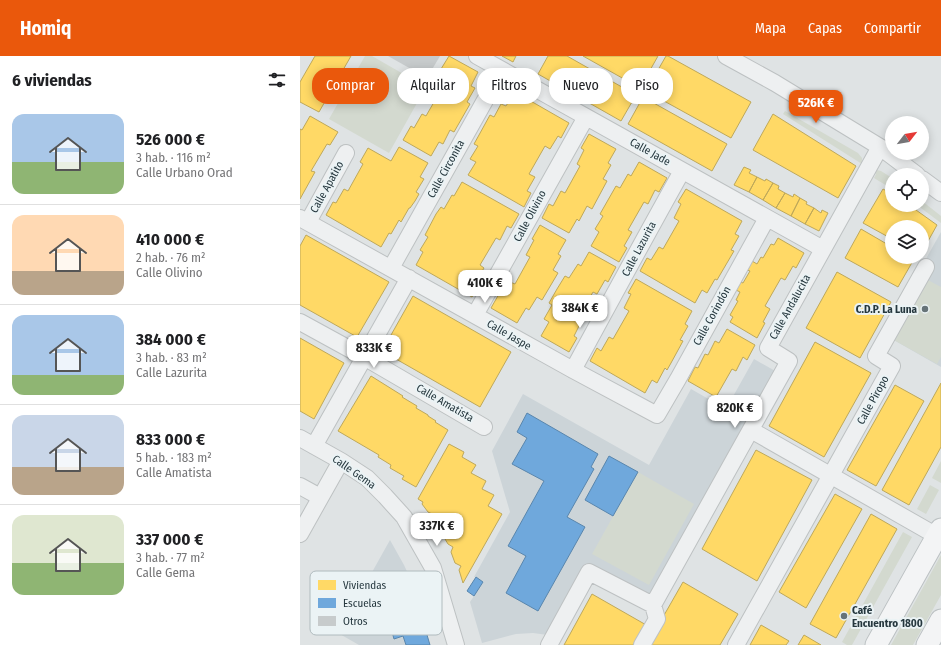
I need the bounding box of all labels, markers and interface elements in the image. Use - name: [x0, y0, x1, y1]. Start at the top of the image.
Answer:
- text: Homiq: [20, 17, 71, 40]
- text: Mapa: [755, 20, 786, 37]
- text: Capas: [808, 20, 842, 37]
- text: Compartir: [864, 20, 921, 37]
- chip: Comprar: [312, 68, 389, 104]
- chip: Alquilar: [397, 68, 469, 104]
- chip: Filtros: [477, 68, 541, 104]
- chip: Nuevo: [549, 68, 613, 104]
- chip: Piso: [621, 68, 673, 104]
- icon: filters: [266, 69, 288, 91]
- text: 6 viviendas: [12, 70, 92, 91]
- pin: 526K €: [783, 90, 849, 124]
- text: 526K €: [798, 95, 834, 110]
- north arrow: [885, 116, 929, 160]
- map controls: [885, 116, 929, 264]
- text: 526 000 €: [136, 129, 205, 150]
- icon: home: [44, 130, 92, 178]
- street label: Calle Jade: [627, 136, 673, 168]
- street label: Calle Circonita: [425, 138, 467, 200]
- text: 3 hab. · 116 m²: [136, 150, 211, 165]
- street label: Calle Apatito: [307, 159, 347, 215]
- text: Calle Urbano Orad: [136, 165, 233, 180]
- button: locate: [885, 168, 929, 212]
- street label: Calle Olivino: [511, 188, 549, 244]
- street label: Calle Lazurita: [619, 219, 659, 279]
- button: layers: [885, 220, 929, 264]
- text: 410 000 €: [136, 229, 204, 250]
- icon: home: [44, 231, 92, 279]
- text: 2 hab. · 76 m²: [136, 250, 206, 265]
- text: Calle Olivino: [136, 265, 203, 280]
- pin: 410K €: [452, 270, 518, 304]
- street label: Calle Andalucita: [767, 272, 813, 342]
- text: 410K €: [467, 275, 503, 290]
- street label: Calle Corindón: [690, 284, 734, 348]
- pin: 384K €: [547, 295, 613, 329]
- text: 384K €: [562, 300, 598, 315]
- place label: C.D.P. La Luna: [856, 303, 918, 316]
- marker: C.D.P. La Luna: [920, 304, 930, 314]
- street label: Calle Jaspe: [485, 317, 533, 353]
- text: 384 000 €: [136, 329, 206, 350]
- icon: home: [44, 331, 92, 379]
- pin: 833K €: [341, 335, 407, 369]
- text: 833K €: [356, 340, 392, 355]
- text: 3 hab. · 83 m²: [136, 350, 207, 365]
- text: Calle Lazurita: [136, 365, 207, 380]
- street label: Calle Piropo: [854, 373, 892, 427]
- street label: Calle Amatista: [414, 381, 476, 425]
- pin: 820K €: [702, 395, 768, 429]
- text: 820K €: [716, 400, 754, 415]
- text: 833 000 €: [136, 429, 205, 450]
- icon: home: [44, 431, 92, 479]
- text: 5 hab. · 183 m²: [136, 450, 212, 465]
- street label: Calle Gema: [330, 452, 378, 492]
- text: Calle Amatista: [136, 465, 212, 480]
- pin: 337K €: [404, 513, 470, 547]
- text: 337K €: [420, 518, 455, 533]
- text: 337 000 €: [136, 529, 203, 550]
- icon: home: [44, 531, 92, 579]
- text: 3 hab. · 77 m²: [136, 550, 205, 565]
- text: Calle Gema: [136, 565, 195, 580]
- legend: [310, 571, 442, 635]
- text: Viviendas: [343, 579, 386, 592]
- text: Escuelas: [343, 597, 382, 610]
- place label: Café Encuentro 1800: [852, 604, 923, 630]
- marker: Café Encuentro 1800: [839, 611, 849, 621]
- text: Otros: [343, 615, 368, 628]

